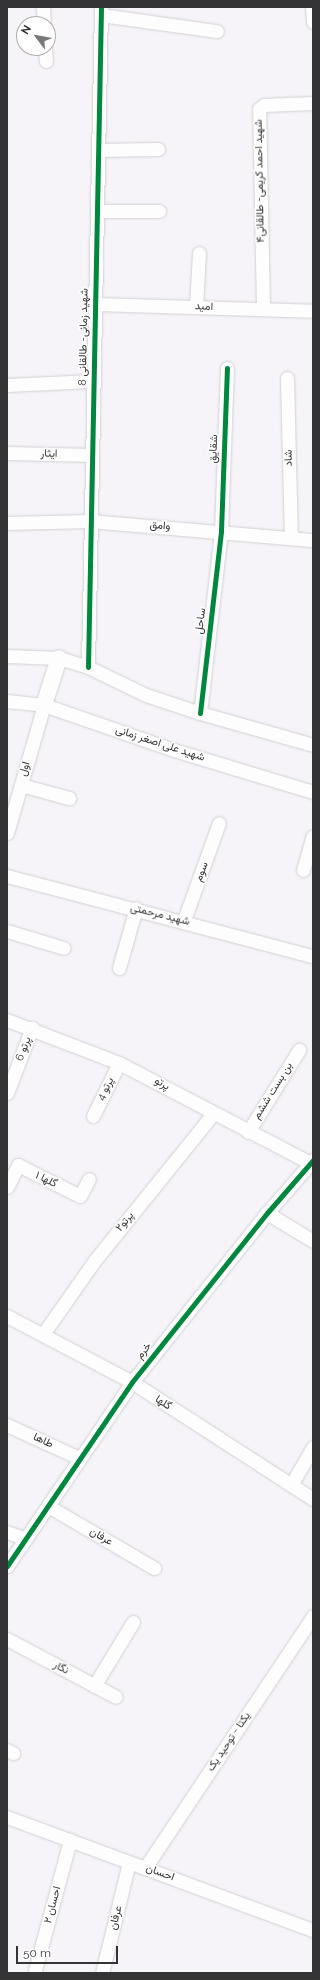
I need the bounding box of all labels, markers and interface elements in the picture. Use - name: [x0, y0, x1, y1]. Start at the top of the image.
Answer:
- north arrow: [16, 16, 56, 56]
- text: N: [19, 23, 34, 37]
- street label: شهید احمد کریمی- طالقانی۴: [252, 119, 268, 243]
- street label: شهید زمانی- طالقانی 8: [77, 288, 91, 386]
- street label: امید: [195, 300, 213, 314]
- street label: شقایق: [207, 434, 221, 464]
- street label: ایثار: [40, 447, 58, 461]
- street label: شاد: [282, 449, 296, 467]
- street label: وامق: [149, 519, 171, 533]
- street label: ساحل: [193, 607, 209, 635]
- street label: شهید علی اصغر زمانی: [114, 723, 206, 765]
- street label: اول: [17, 760, 33, 778]
- street label: سوم: [192, 860, 212, 884]
- street label: شهید مرحمتی: [129, 901, 191, 929]
- street label: پرتو 6: [13, 1035, 35, 1063]
- street label: بن بست ششم: [250, 1060, 296, 1122]
- street label: پرتو: [152, 1074, 172, 1094]
- street label: پرتو 4: [95, 1075, 117, 1103]
- street label: گلها ۱: [33, 1169, 59, 1191]
- street label: پرتو۲: [113, 1210, 137, 1234]
- street label: خرم: [133, 1340, 155, 1362]
- street label: گلها: [152, 1393, 174, 1413]
- street label: طاها: [31, 1431, 55, 1451]
- street label: عرفان: [87, 1525, 115, 1549]
- street label: نگار: [51, 1659, 71, 1677]
- street label: یکتا - توحید یک: [204, 1710, 254, 1774]
- street label: احسان: [144, 1862, 176, 1884]
- street label: احسان ۲: [42, 1885, 64, 1925]
- street label: عرفان: [107, 1904, 125, 1932]
- scale bar: [18, 1938, 120, 1964]
- text: 50 m: [23, 1946, 51, 1960]

